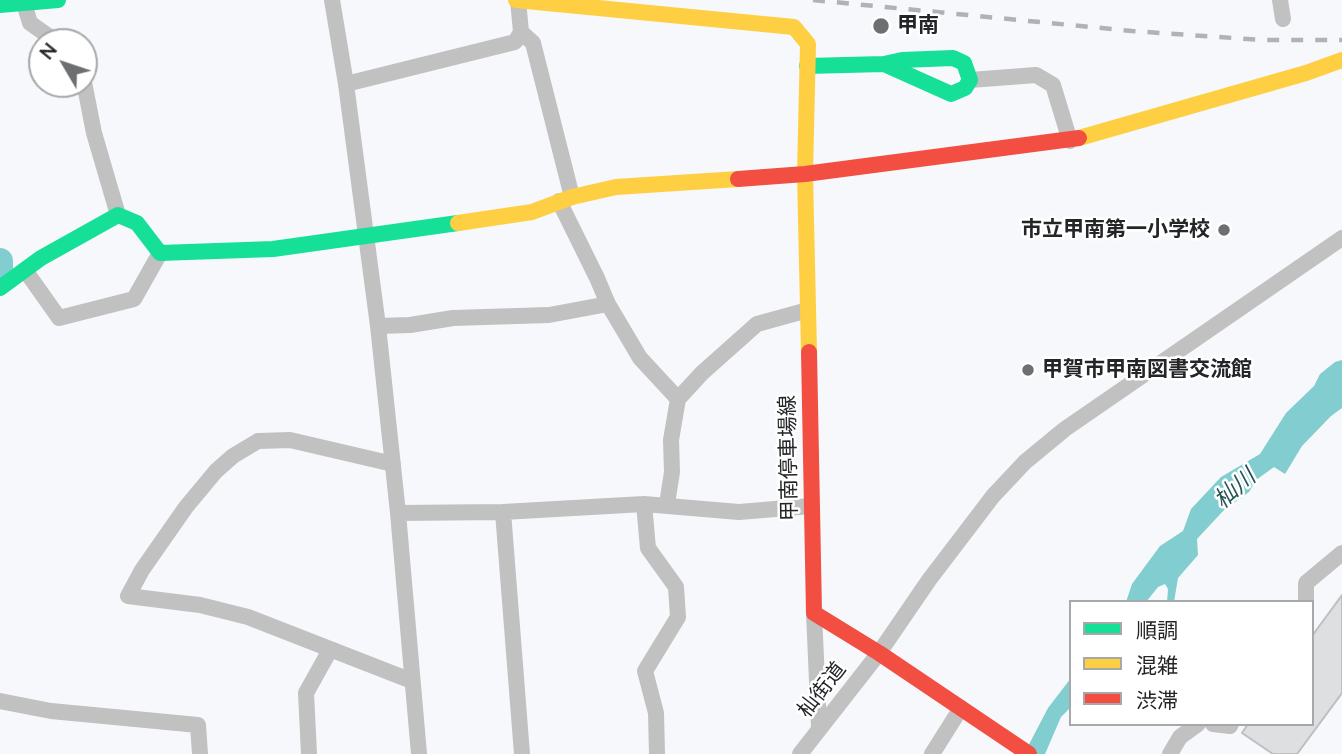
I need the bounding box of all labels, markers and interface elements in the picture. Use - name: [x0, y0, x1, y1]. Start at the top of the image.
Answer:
- place label: 甲南: [897, 13, 939, 39]
- marker: 甲南: [871, 16, 891, 36]
- north arrow: [28, 28, 98, 98]
- text: N: [34, 38, 62, 64]
- place label: 市立甲南第一小学校: [1021, 217, 1210, 243]
- marker: 市立甲南第一小学校: [1216, 222, 1232, 238]
- place label: 甲賀市甲南図書交流館: [1042, 357, 1252, 383]
- marker: 甲賀市甲南図書交流館: [1020, 362, 1036, 378]
- street label: 甲南停車場線: [775, 395, 803, 521]
- water label: 杣川: [1209, 463, 1261, 515]
- legend: [1069, 600, 1314, 726]
- text: 順調: [1136, 617, 1178, 643]
- text: 混雑: [1136, 652, 1178, 678]
- street label: 杣街道: [793, 657, 851, 723]
- text: 渋滞: [1136, 687, 1178, 713]

